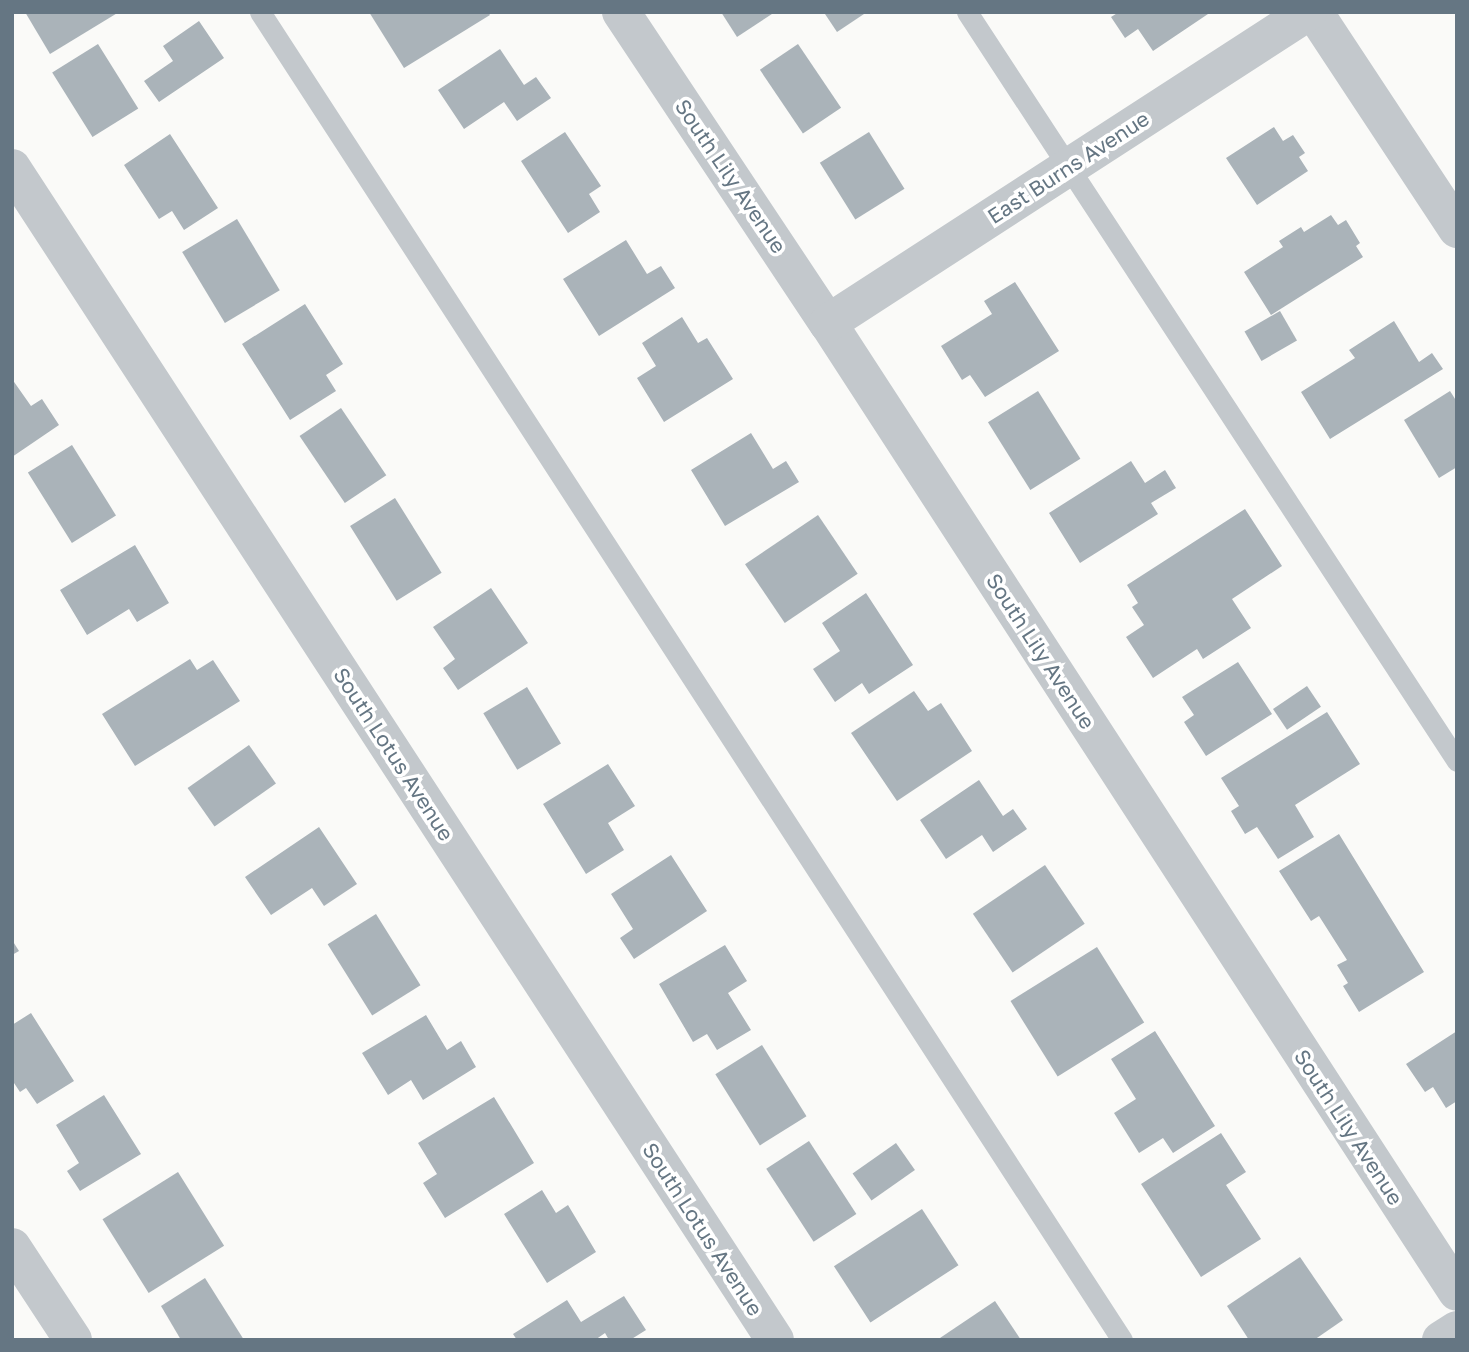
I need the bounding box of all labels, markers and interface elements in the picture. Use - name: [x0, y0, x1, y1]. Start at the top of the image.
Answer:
- street label: South Lily Avenue: [670, 94, 792, 258]
- street label: East Burns Avenue: [982, 105, 1154, 229]
- street label: South Lily Avenue: [981, 569, 1101, 733]
- street label: South Lotus Avenue: [329, 663, 459, 845]
- street label: South Lily Avenue: [1289, 1045, 1409, 1209]
- street label: South Lotus Avenue: [638, 1138, 768, 1320]

